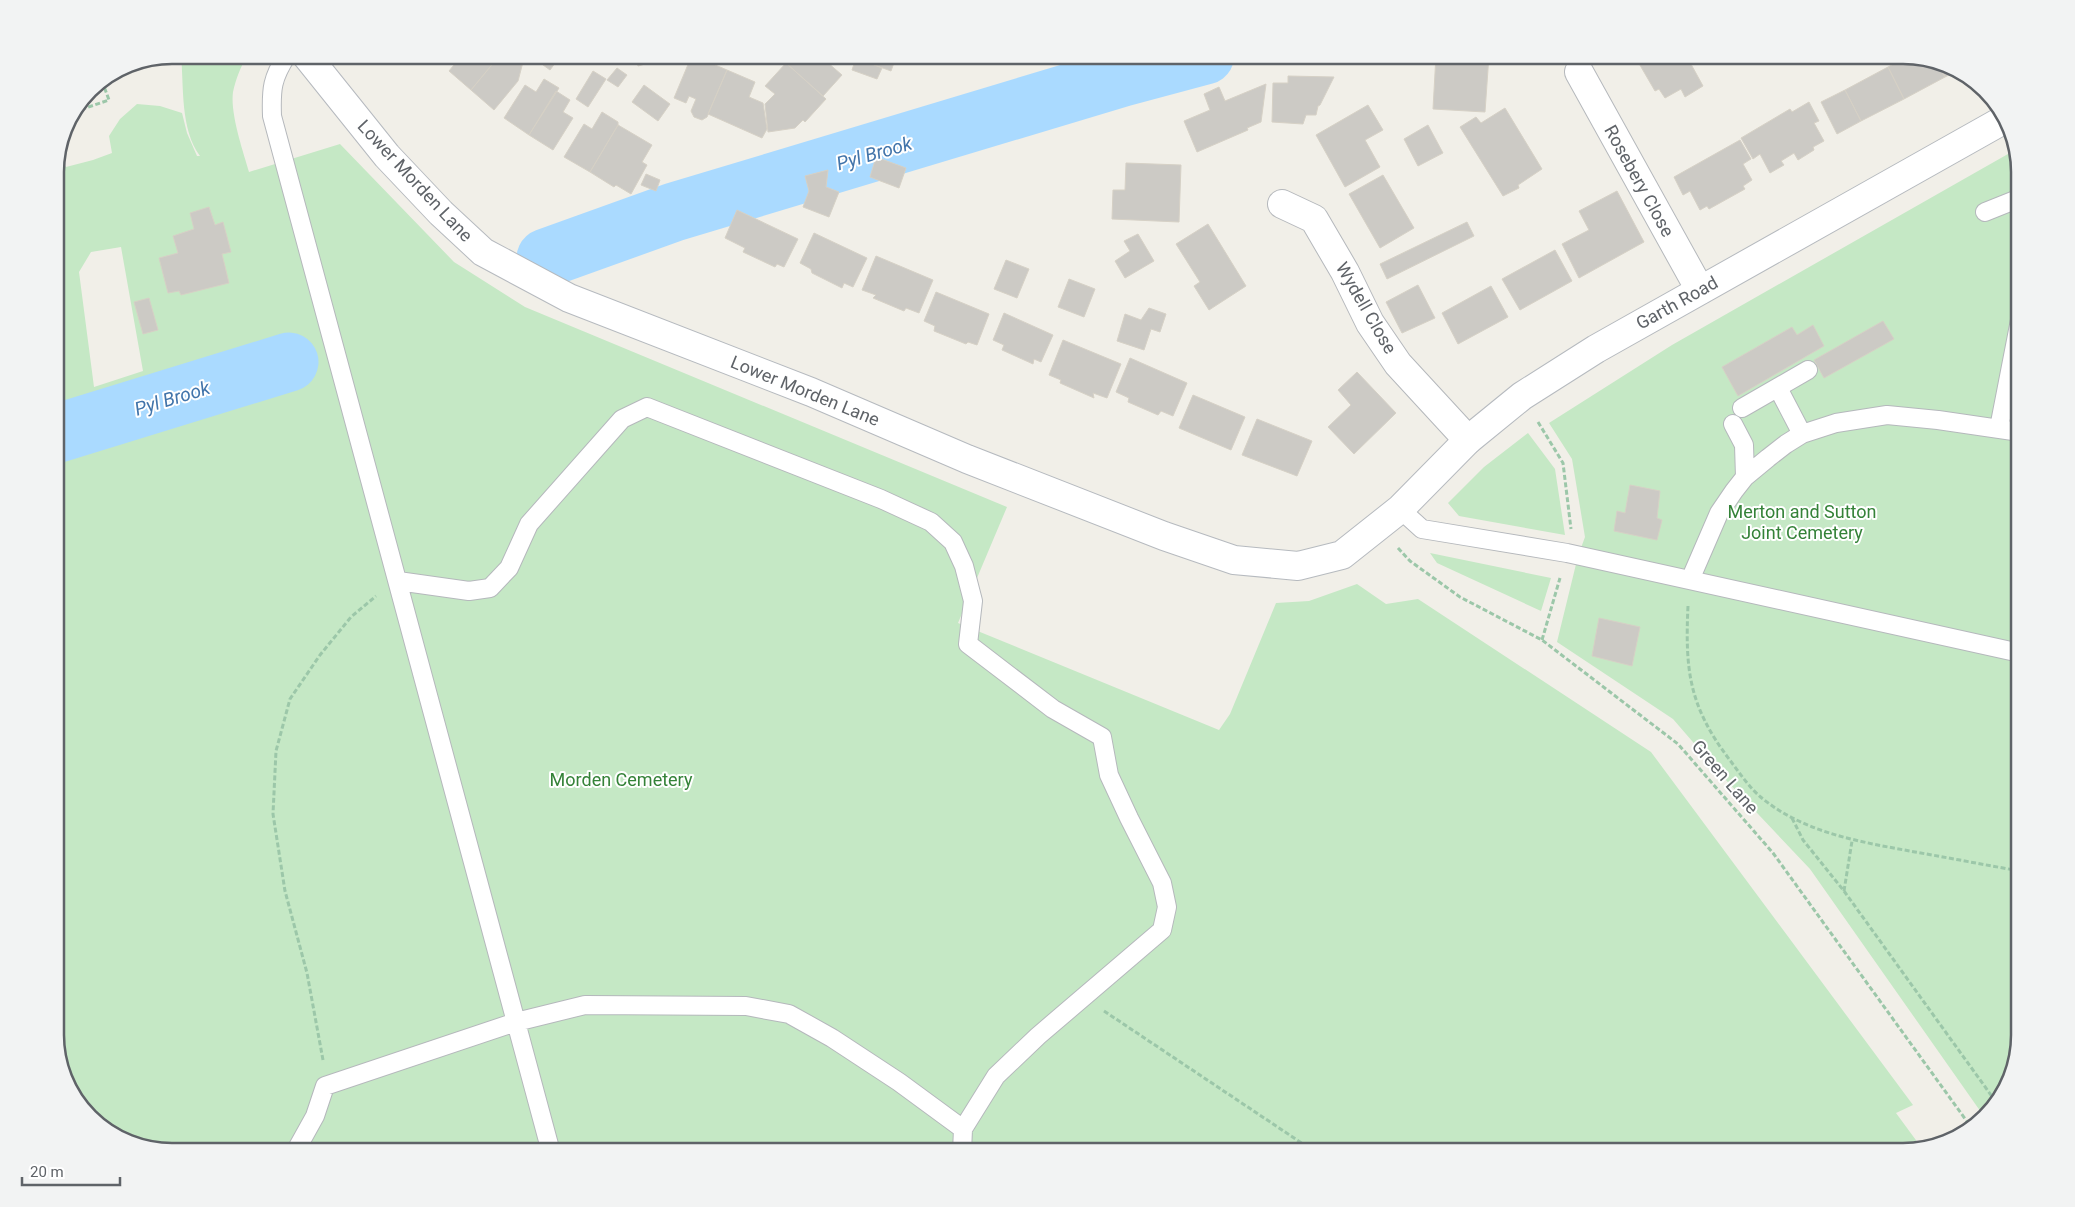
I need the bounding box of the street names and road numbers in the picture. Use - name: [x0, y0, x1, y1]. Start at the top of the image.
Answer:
- street label: Lower Morden Lane: [354, 116, 477, 246]
- street label: Rosebery Close: [1600, 121, 1679, 240]
- street label: Wydell Close: [1332, 258, 1401, 357]
- street label: Garth Road: [1632, 272, 1721, 334]
- street label: Lower Morden Lane: [728, 351, 883, 430]
- street label: Green Lane: [1688, 736, 1763, 818]

